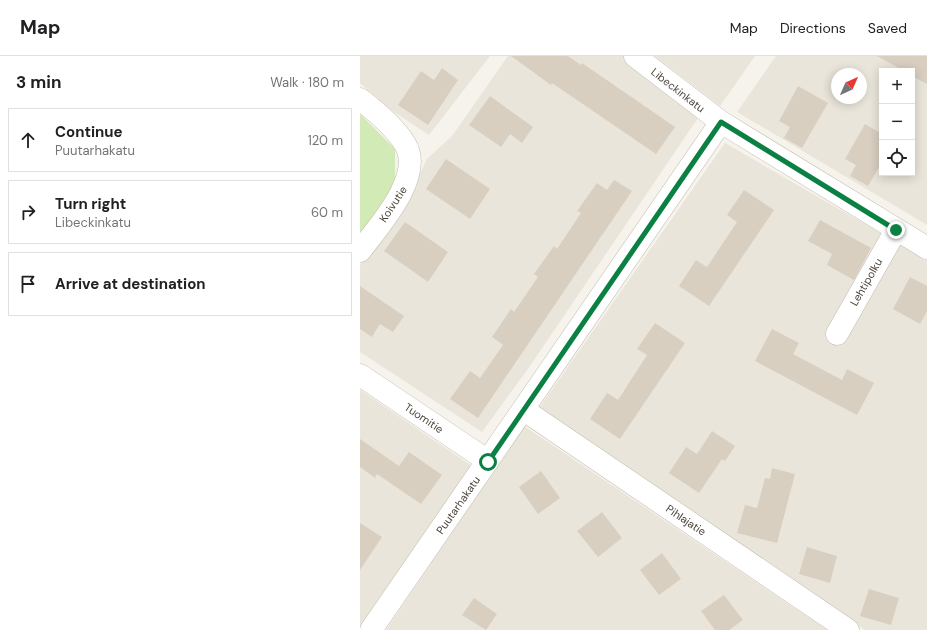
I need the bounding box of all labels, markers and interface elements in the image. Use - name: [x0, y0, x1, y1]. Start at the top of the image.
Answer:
- text: Map: [20, 15, 60, 40]
- text: Map: [730, 19, 758, 37]
- text: Directions: [780, 19, 846, 37]
- text: Saved: [868, 19, 907, 37]
- street label: Libeckinkatu: [648, 65, 708, 115]
- north arrow: [831, 68, 867, 104]
- map controls: [879, 68, 915, 176]
- button: +: [879, 68, 915, 104]
- text: 3 min: [16, 71, 61, 93]
- text: Walk · 180 m: [270, 74, 344, 91]
- button: −: [879, 104, 915, 140]
- text: Continue: [55, 122, 123, 142]
- icon: ahead: [17, 129, 39, 151]
- text: 120 m: [308, 132, 343, 149]
- button: locate: [879, 140, 915, 176]
- text: Puutarhakatu: [55, 142, 135, 159]
- street label: Koivutie: [376, 183, 410, 225]
- text: Turn right: [55, 194, 126, 214]
- icon: right: [17, 201, 39, 223]
- text: 60 m: [311, 204, 343, 221]
- text: Libeckinkatu: [55, 214, 131, 231]
- route end: [887, 221, 905, 239]
- street label: Lehtipolku: [847, 256, 885, 308]
- icon: arrive: [17, 273, 39, 295]
- text: Arrive at destination: [55, 274, 206, 294]
- street label: Tuomitie: [402, 400, 446, 436]
- route start: [479, 453, 497, 471]
- street label: Puutarhakatu: [433, 473, 483, 537]
- street label: Pihlajatie: [663, 501, 709, 539]

